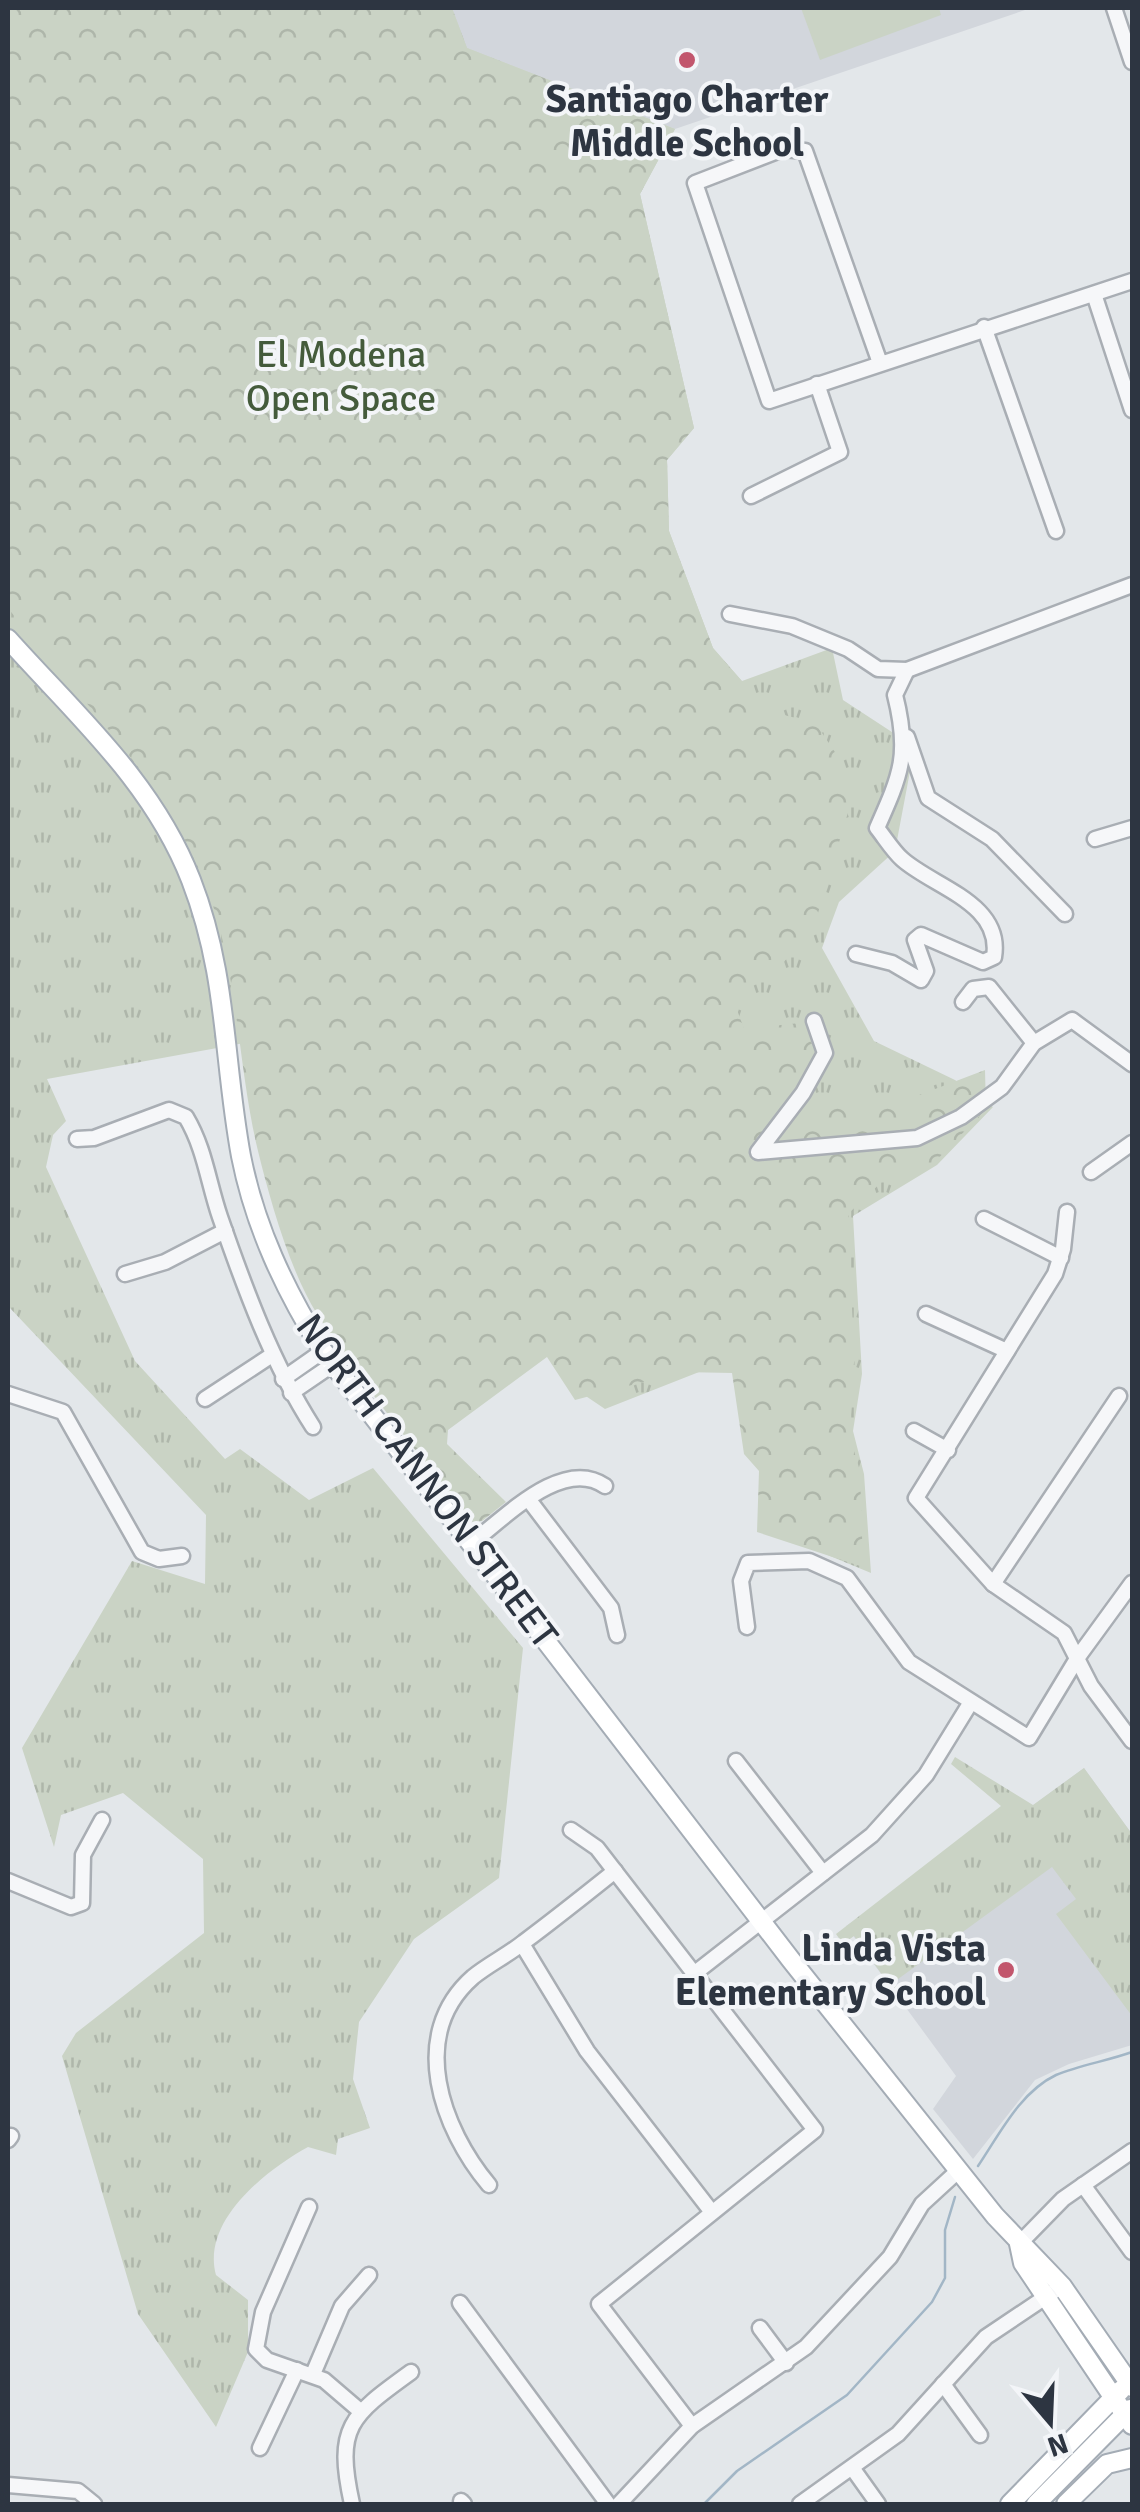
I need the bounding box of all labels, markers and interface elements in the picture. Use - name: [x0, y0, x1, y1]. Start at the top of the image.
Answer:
- marker: Santiago Charter Middle School: [676, 49, 698, 71]
- place label: Santiago Charter Middle School: [546, 76, 829, 167]
- park label: El Modena Open Space: [246, 331, 436, 422]
- street label: NORTH CANNON STREET: [286, 1305, 568, 1658]
- place label: Linda Vista Elementary School: [675, 1925, 986, 2016]
- marker: Linda Vista Elementary School: [995, 1959, 1017, 1981]
- north arrow: [1000, 2372, 1100, 2472]
- text: N: [1043, 2425, 1073, 2464]

